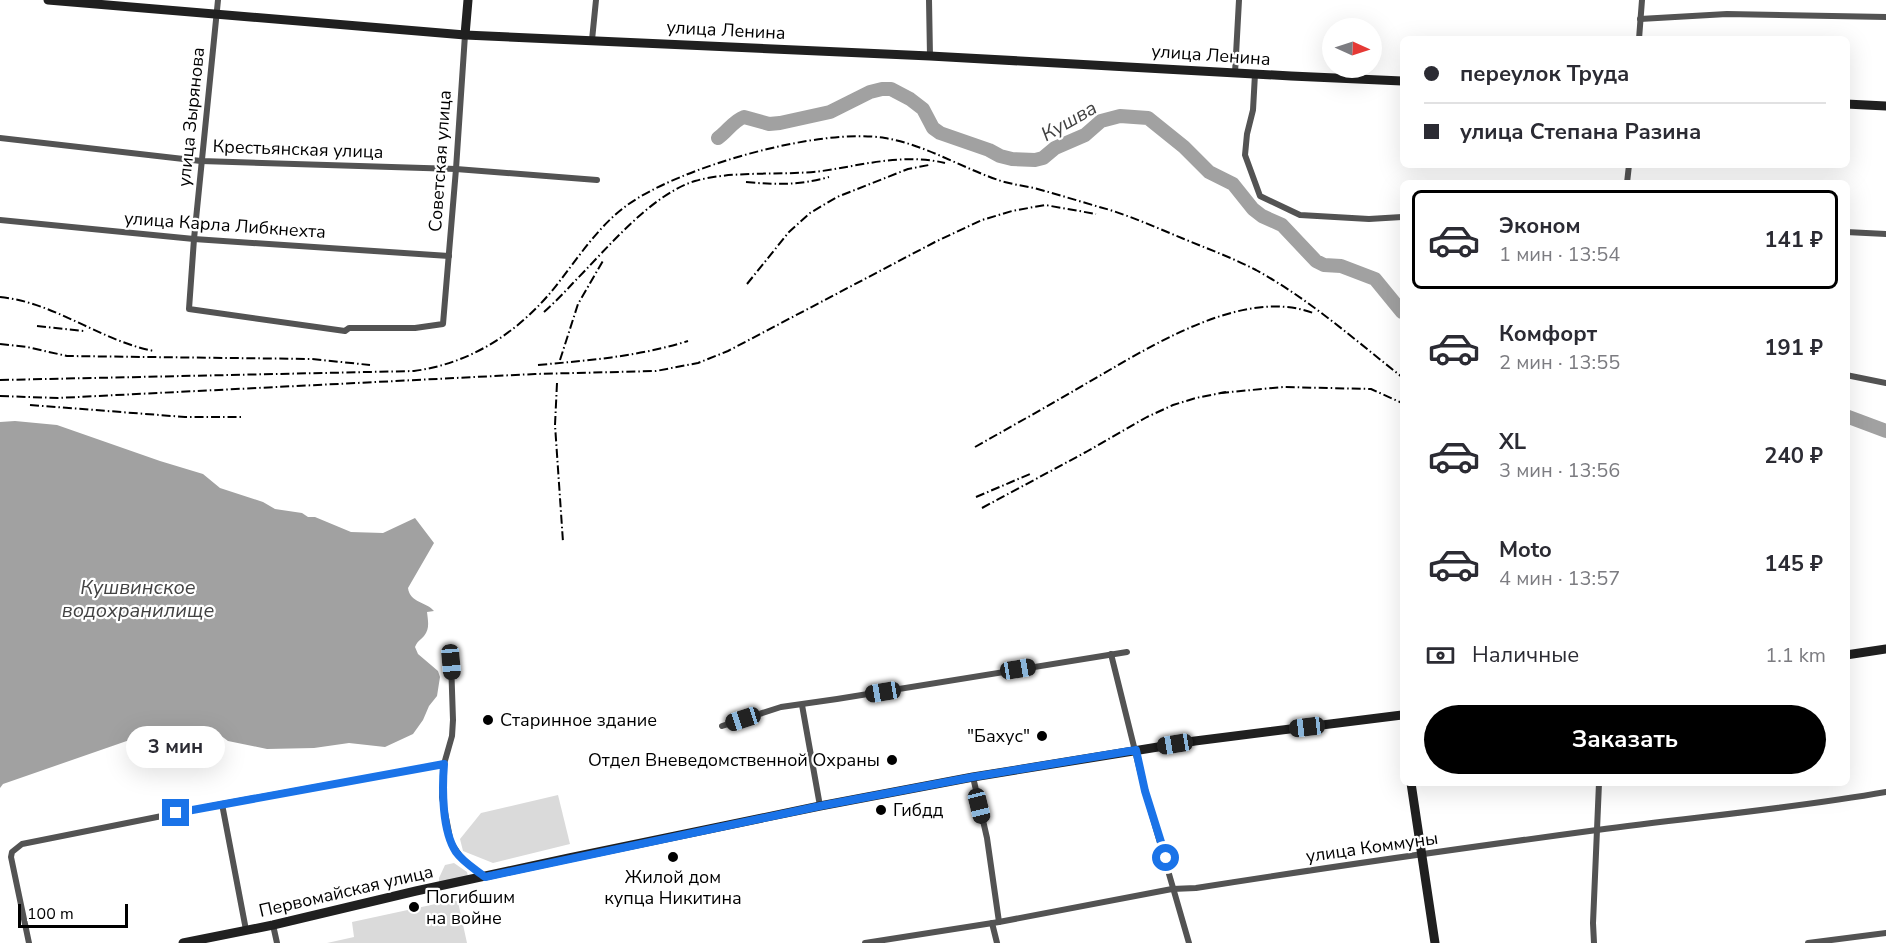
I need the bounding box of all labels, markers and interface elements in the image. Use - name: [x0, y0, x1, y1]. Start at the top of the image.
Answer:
- street label: улица Ленина: [666, 15, 786, 45]
- north arrow: [1322, 18, 1382, 78]
- map controls: [1322, 18, 1382, 78]
- street label: улица Ленина: [1151, 39, 1271, 71]
- street label: улица Зырянова: [172, 46, 210, 188]
- text: переулок Труда: [1460, 59, 1629, 89]
- street label: Советская улица: [423, 89, 457, 233]
- water label: Кушва: [1036, 94, 1102, 148]
- text: улица Степана Разина: [1460, 117, 1701, 147]
- street label: Крестьянская улица: [212, 134, 384, 164]
- street label: улица Карла Либкнехта: [123, 206, 327, 244]
- text: Эконом: [1499, 211, 1581, 241]
- icon: car: [1427, 213, 1481, 267]
- text: 141 ₽: [1764, 225, 1823, 255]
- text: 1 мин · 13:54: [1499, 241, 1620, 268]
- text: Комфорт: [1499, 319, 1597, 349]
- icon: car: [1427, 321, 1481, 375]
- text: 191 ₽: [1764, 333, 1823, 363]
- text: 2 мин · 13:55: [1499, 349, 1620, 376]
- text: XL: [1499, 427, 1526, 457]
- icon: car: [1427, 429, 1481, 483]
- text: 240 ₽: [1764, 441, 1823, 471]
- text: 3 мин · 13:56: [1499, 457, 1620, 484]
- text: Moto: [1499, 535, 1552, 565]
- icon: car: [1427, 537, 1481, 591]
- text: 145 ₽: [1764, 549, 1823, 579]
- text: 4 мин · 13:57: [1499, 565, 1620, 592]
- water label: Кушвинское водохранилище: [62, 574, 214, 624]
- icon: cash: [1424, 639, 1457, 672]
- text: Наличные: [1472, 640, 1579, 670]
- text: 1.1 km: [1765, 642, 1826, 669]
- car: [440, 643, 462, 681]
- car: [999, 657, 1037, 681]
- car: [864, 680, 902, 704]
- car: [723, 705, 763, 733]
- button: Заказать: [1424, 705, 1826, 774]
- place label: Старинное здание: [500, 708, 657, 732]
- marker: Старинное здание: [481, 713, 495, 727]
- car: [1288, 716, 1326, 738]
- place label: "Бахус": [967, 724, 1030, 748]
- callout: 3 мин: [126, 726, 225, 768]
- marker: "Бахус": [1035, 729, 1049, 743]
- car: [1156, 732, 1194, 756]
- text: 3 мин: [148, 733, 203, 760]
- place label: Отдел Вневедомственной Охраны: [588, 748, 880, 772]
- marker: Отдел Вневедомственной Охраны: [885, 753, 899, 767]
- car: [966, 786, 992, 826]
- place label: Гибдд: [893, 798, 944, 822]
- route end: [162, 799, 189, 826]
- marker: Гибдд: [874, 803, 888, 817]
- street label: улица Коммуны: [1304, 826, 1440, 868]
- route start: [1152, 844, 1179, 871]
- marker: Жилой дом купца Никитина: [666, 850, 680, 864]
- street label: Первомайская улица: [256, 859, 436, 923]
- place label: Жилой дом купца Никитина: [604, 865, 742, 910]
- place label: Погибшим на войне: [426, 885, 515, 930]
- marker: Погибшим на войне: [407, 900, 421, 914]
- scale bar: [18, 901, 128, 928]
- text: 100 m: [27, 903, 74, 925]

